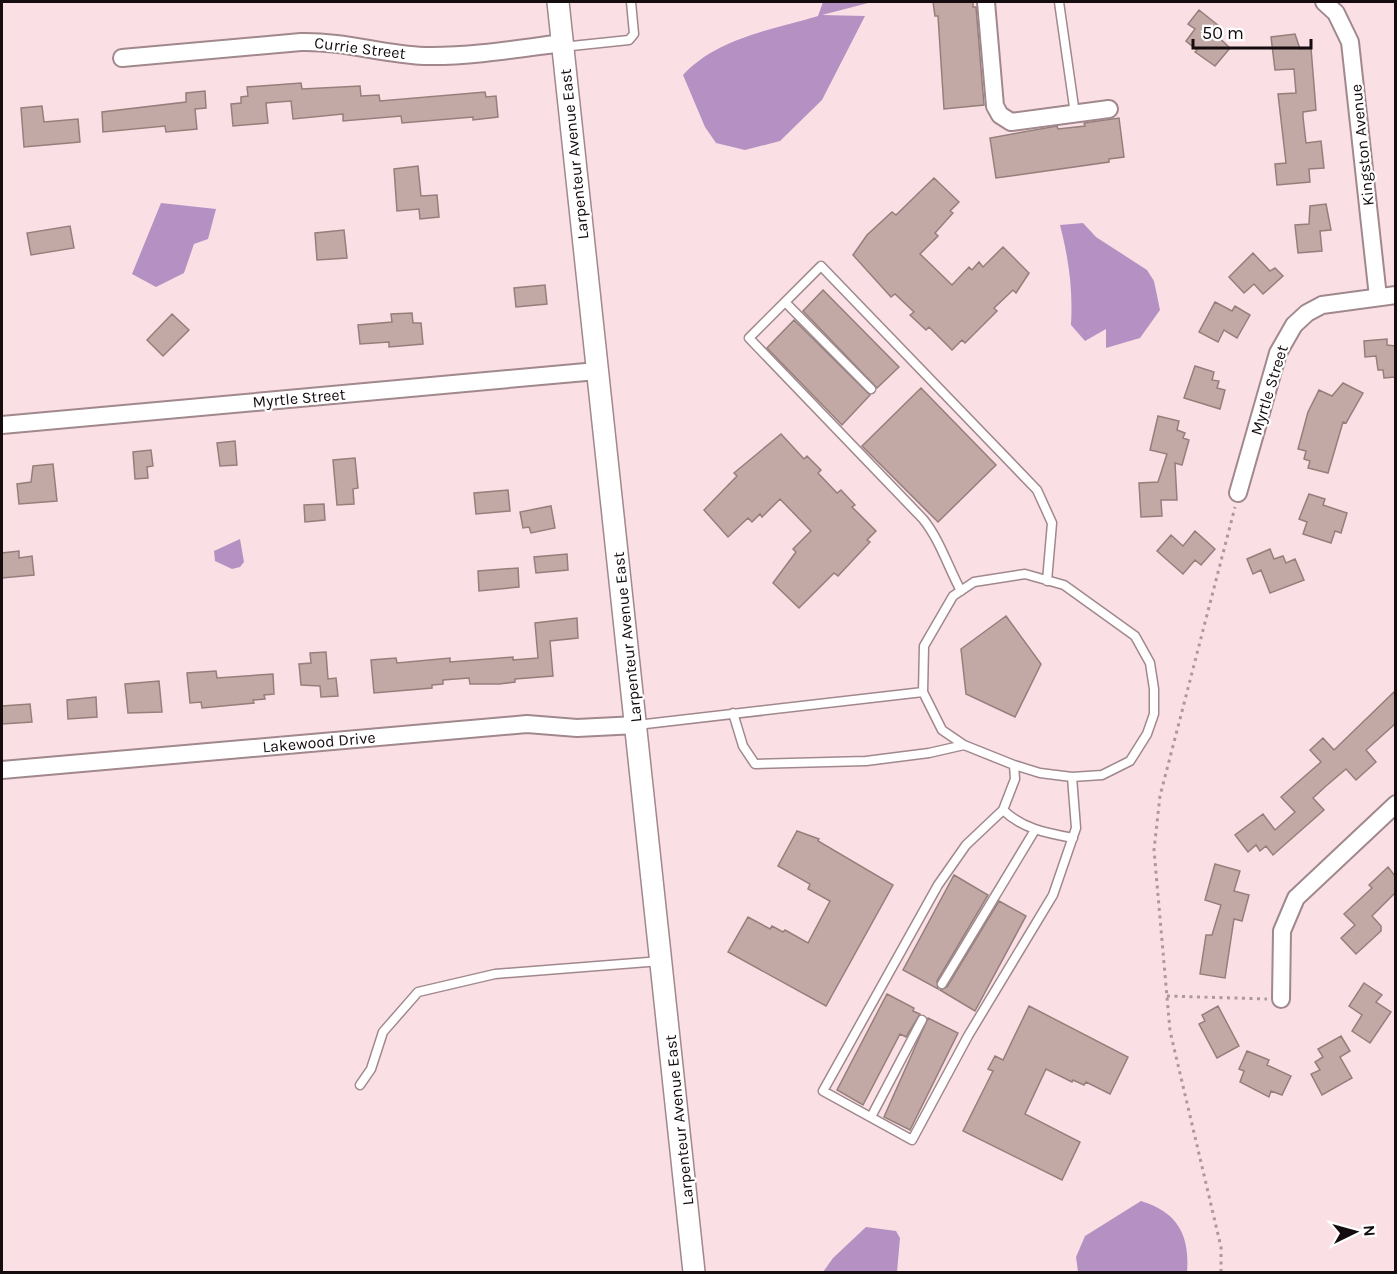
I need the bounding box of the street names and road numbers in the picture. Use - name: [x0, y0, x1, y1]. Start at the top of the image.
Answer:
- street label: Currie Street: [313, 33, 407, 63]
- street label: Larpenteur Avenue East: [556, 68, 592, 240]
- street label: Kingston Avenue: [1346, 83, 1378, 207]
- street label: Myrtle Street: [1246, 343, 1292, 437]
- street label: Myrtle Street: [252, 384, 346, 412]
- street label: Larpenteur Avenue East: [609, 551, 645, 723]
- street label: Lakewood Drive: [262, 728, 376, 756]
- street label: Larpenteur Avenue East: [661, 1034, 697, 1206]

